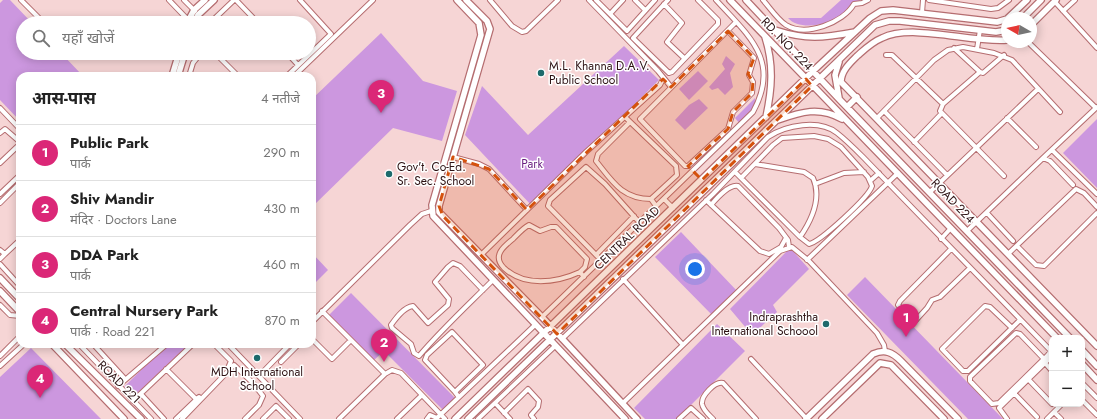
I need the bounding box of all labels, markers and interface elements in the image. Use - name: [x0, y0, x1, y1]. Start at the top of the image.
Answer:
- north arrow: [1001, 12, 1037, 48]
- street label: RD. NO. 224: [757, 13, 817, 75]
- search box: [16, 16, 316, 60]
- icon: search: [30, 27, 52, 49]
- text: यहाँ खोजें: [62, 27, 114, 49]
- place label: M.L. Khanna D.A.V. Public School: [549, 57, 650, 89]
- marker: M.L. Khanna D.A.V. Public School: [536, 68, 546, 78]
- pin: 3: [368, 80, 394, 113]
- text: आस-पास: [32, 86, 96, 110]
- text: 4 नतीजे: [261, 89, 300, 108]
- text: Public Park: [70, 132, 149, 154]
- text: 1: [42, 143, 48, 162]
- text: 290 m: [263, 143, 300, 162]
- text: पार्क: [70, 154, 91, 173]
- park label: Park: [521, 155, 543, 173]
- place label: Gov't. Co-Ed. Sr. Sec. School: [397, 158, 474, 190]
- marker: Gov't. Co-Ed. Sr. Sec. School: [384, 169, 394, 179]
- street label: ROAD 224: [927, 175, 979, 227]
- text: Shiv Mandir: [70, 188, 154, 210]
- text: 2: [41, 199, 49, 218]
- text: 430 m: [263, 199, 300, 218]
- street label: CENTRAL ROAD: [590, 202, 664, 274]
- text: मंदिर · Doctors Lane: [70, 210, 177, 229]
- text: DDA Park: [70, 244, 139, 266]
- text: 3: [41, 255, 49, 274]
- text: 460 m: [263, 255, 300, 274]
- your location: [685, 259, 705, 279]
- text: पार्क: [70, 266, 91, 285]
- text: Central Nursery Park: [70, 300, 218, 322]
- pin: 1: [893, 304, 919, 337]
- place label: Indraprashtha International Schoool: [711, 308, 818, 340]
- text: 4: [40, 311, 50, 330]
- text: 870 m: [264, 311, 300, 330]
- marker: Indraprashtha International Schoool: [821, 319, 831, 329]
- text: पार्क · Road 221: [70, 322, 155, 341]
- pin: 2: [371, 329, 397, 362]
- map controls: [1049, 335, 1085, 407]
- button: +: [1049, 335, 1085, 371]
- marker: MDH International School: [252, 353, 262, 363]
- street label: ROAD 221: [93, 356, 145, 408]
- place label: MDH International School: [211, 363, 303, 395]
- pin: 4: [27, 365, 53, 398]
- button: −: [1049, 371, 1085, 407]

